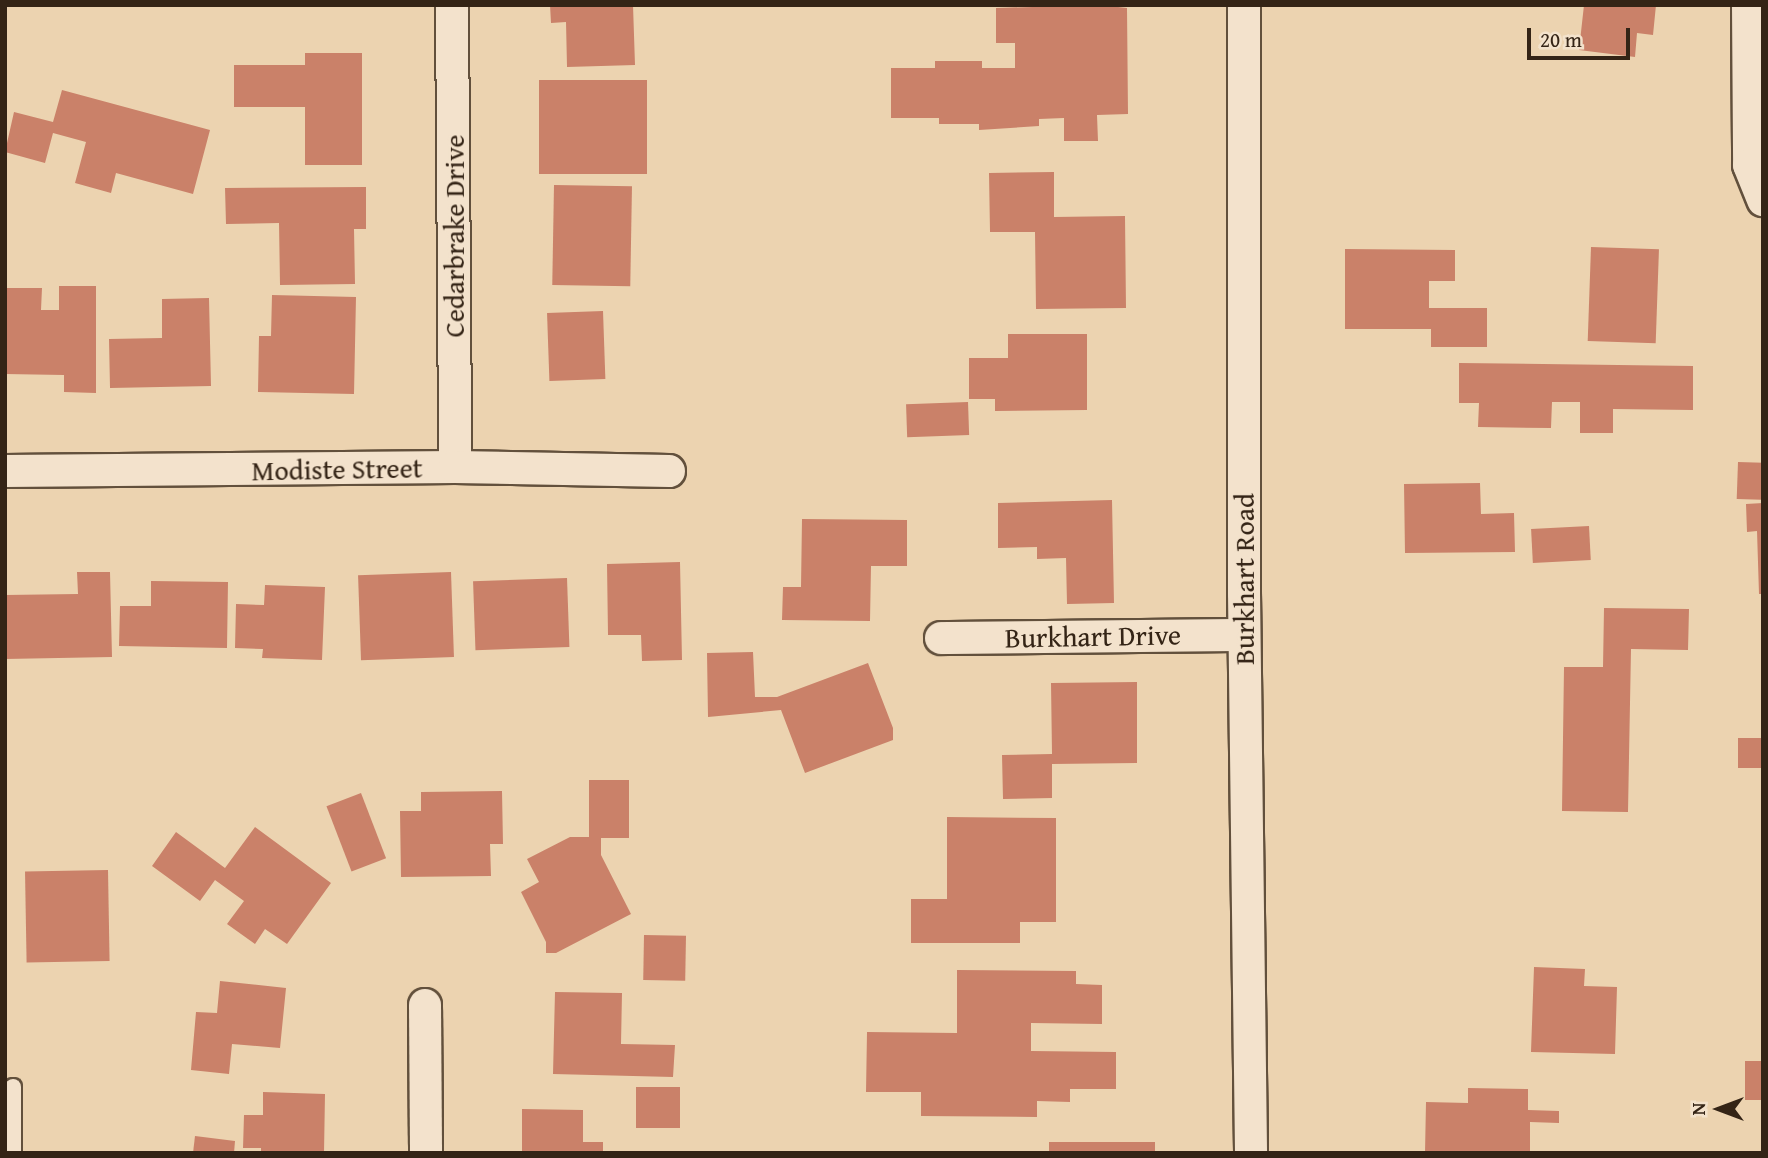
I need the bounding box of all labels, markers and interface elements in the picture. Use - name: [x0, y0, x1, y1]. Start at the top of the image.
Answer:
- scale bar: [1530, 14, 1633, 58]
- text: 20 m: [1540, 24, 1582, 55]
- street label: Cedarbrake Drive: [437, 135, 471, 337]
- street label: Modiste Street: [251, 451, 423, 487]
- street label: Burkhart Road: [1227, 493, 1261, 665]
- street label: Burkhart Drive: [1005, 618, 1181, 654]
- north arrow: [1684, 1074, 1754, 1144]
- text: N: [1684, 1103, 1712, 1115]

